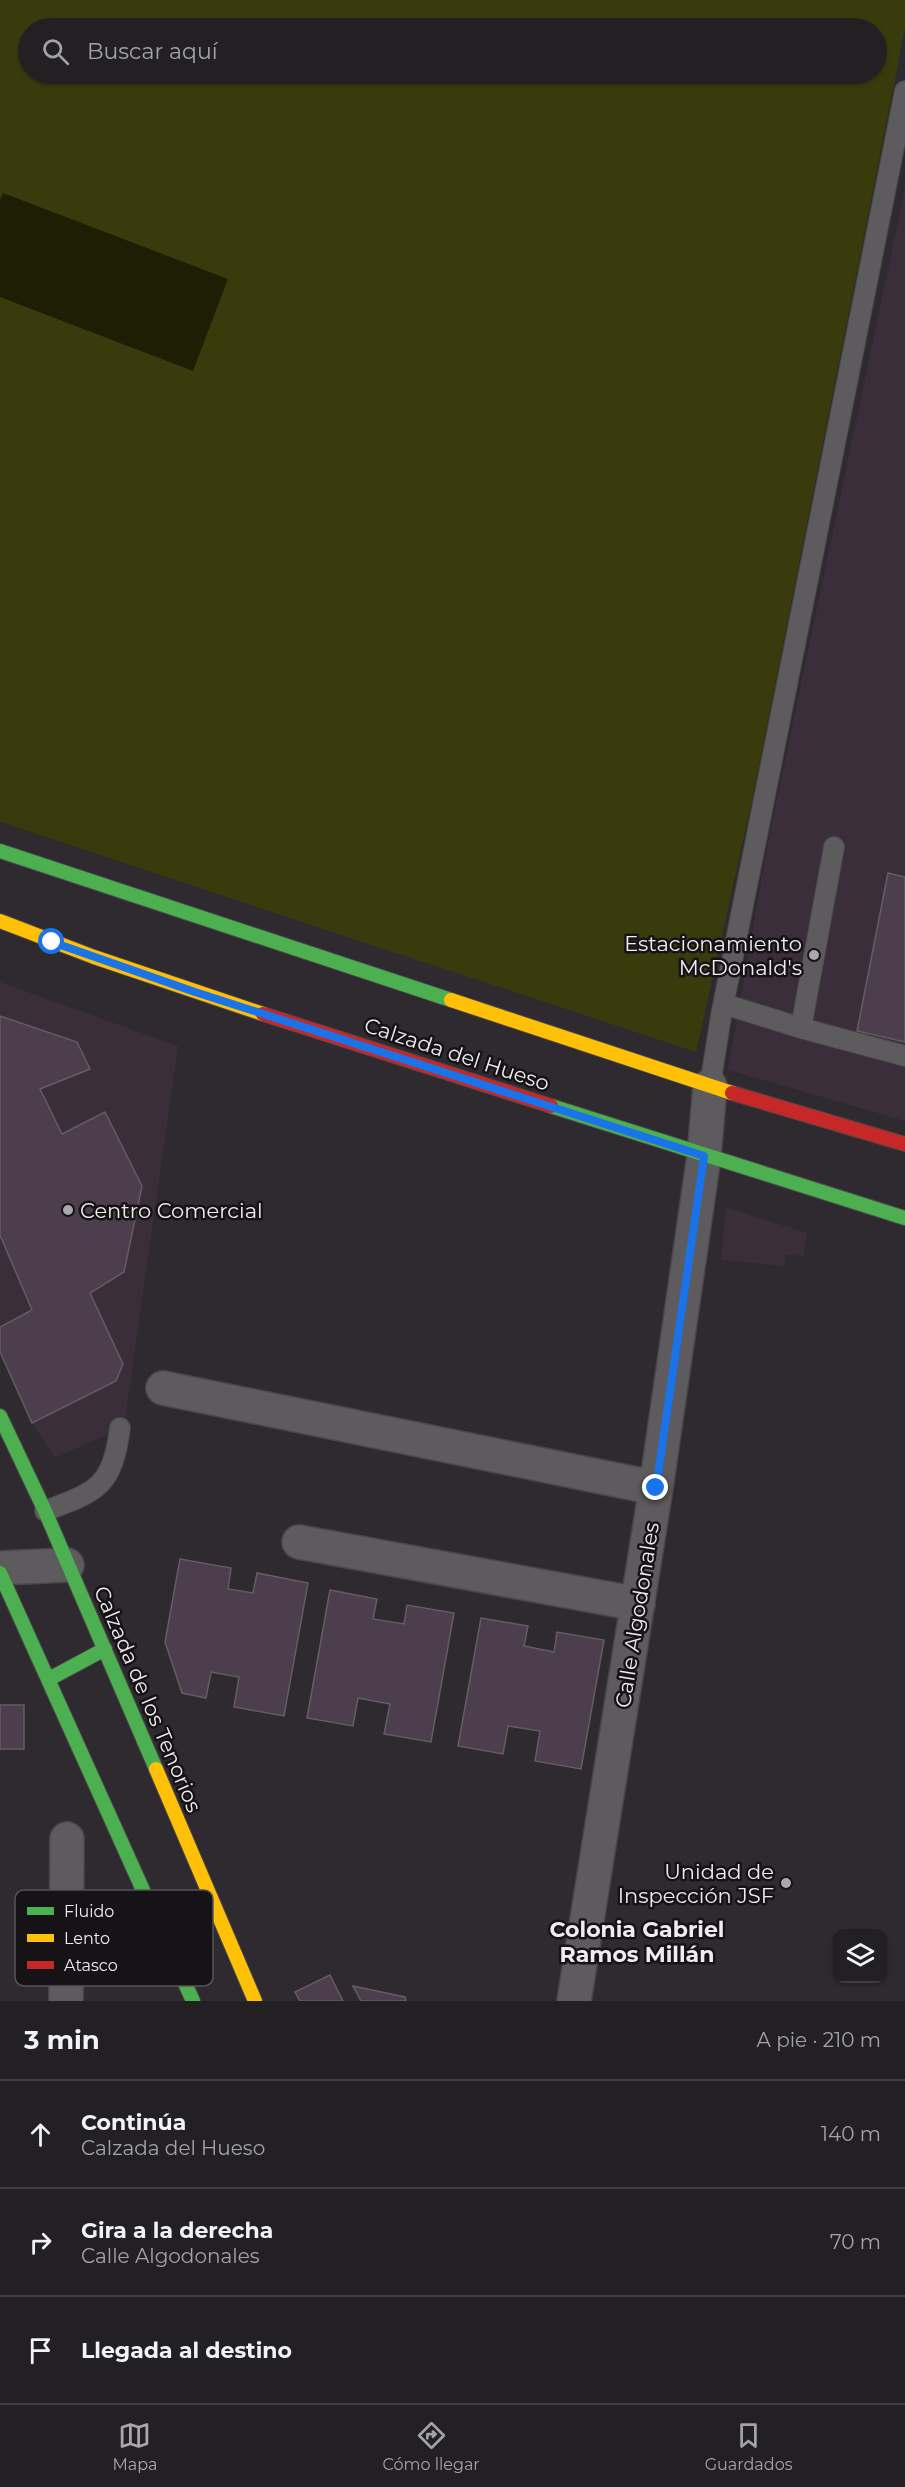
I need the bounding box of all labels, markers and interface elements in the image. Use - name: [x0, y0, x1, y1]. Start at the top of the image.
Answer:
- search box: [18, 18, 887, 84]
- icon: search: [39, 35, 72, 68]
- text: Buscar aquí: [87, 38, 218, 65]
- route start: [38, 928, 64, 954]
- place label: Estacionamiento McDonald's: [624, 931, 802, 980]
- marker: Estacionamiento McDonald's: [807, 948, 821, 962]
- street label: Calzada del Hueso: [361, 1012, 553, 1096]
- place label: Centro Comercial: [80, 1198, 263, 1223]
- marker: Centro Comercial: [61, 1203, 75, 1217]
- route end: [642, 1474, 668, 1500]
- street label: Calle Algodonales: [610, 1520, 664, 1710]
- street label: Calzada de los Tenorios: [89, 1582, 207, 1816]
- place label: Unidad de Inspección JSF: [618, 1859, 774, 1908]
- marker: Unidad de Inspección JSF: [779, 1876, 793, 1890]
- legend: [15, 1890, 213, 1986]
- text: Fluido: [64, 1902, 114, 1921]
- district label: Colonia Gabriel Ramos Millán: [550, 1916, 724, 1968]
- text: Lento: [64, 1929, 110, 1948]
- map controls: [833, 1929, 887, 1983]
- button: layers: [833, 1929, 887, 1983]
- text: Atasco: [64, 1956, 118, 1975]
- text: 3 min: [24, 2024, 100, 2056]
- text: A pie · 210 m: [757, 2028, 881, 2052]
- text: Continúa: [81, 2109, 186, 2136]
- icon: ahead: [24, 2118, 57, 2151]
- text: 140 m: [821, 2122, 881, 2146]
- text: Calzada del Hueso: [81, 2136, 265, 2160]
- text: Gira a la derecha: [81, 2217, 273, 2244]
- icon: right: [24, 2226, 57, 2259]
- text: 70 m: [830, 2230, 881, 2254]
- text: Calle Algodonales: [81, 2244, 260, 2268]
- icon: arrive: [24, 2334, 57, 2367]
- text: Llegada al destino: [81, 2337, 292, 2364]
- tab: Mapa: [112, 2419, 157, 2474]
- tab: Cómo llegar: [382, 2419, 480, 2474]
- tab: Guardados: [705, 2419, 792, 2474]

